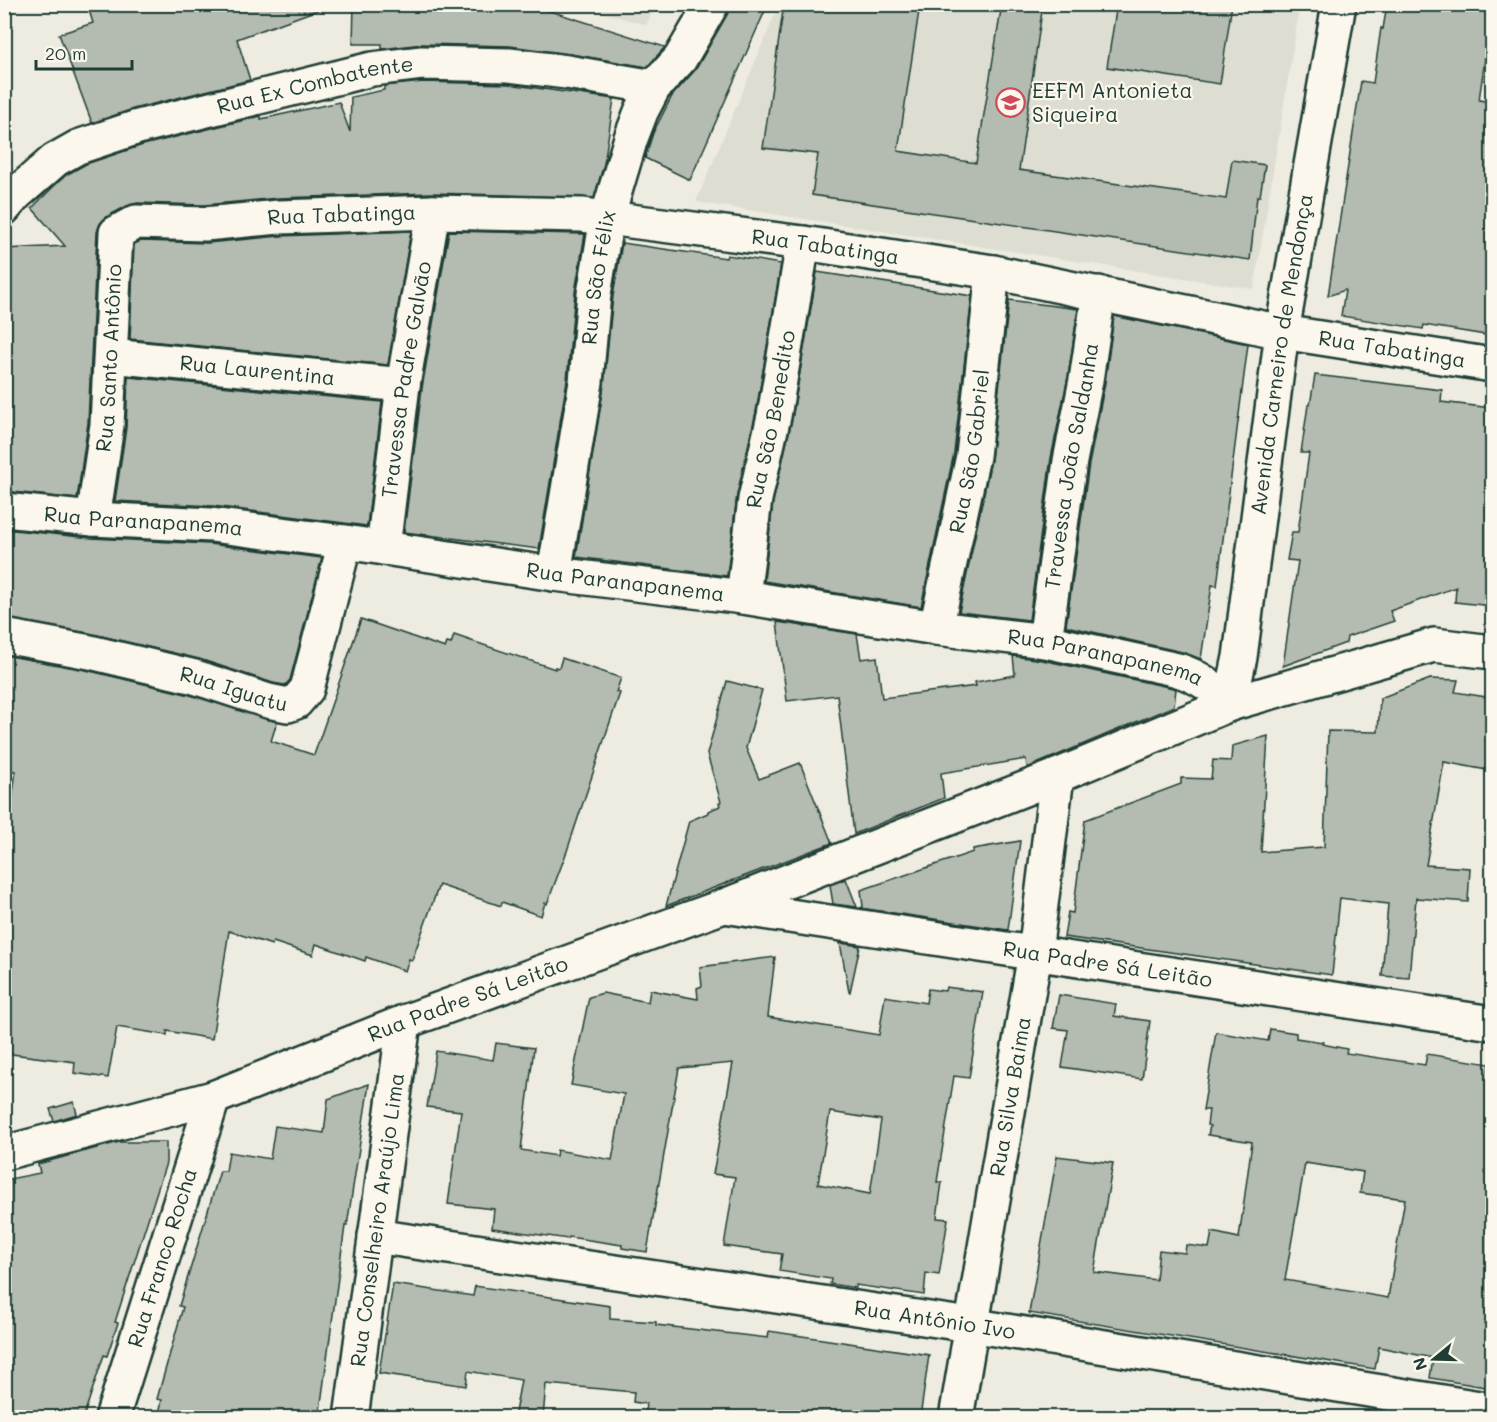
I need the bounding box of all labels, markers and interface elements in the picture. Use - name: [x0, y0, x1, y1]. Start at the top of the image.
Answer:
- scale bar: [36, 33, 132, 71]
- text: 20 m: [45, 41, 86, 65]
- street label: Rua Ex Combatente: [214, 49, 415, 119]
- place label: EEFM Antonieta Siqueira: [1032, 76, 1193, 127]
- school or university icon: EEFM Antonieta Siqueira: [995, 87, 1027, 119]
- street label: Avenida Carneiro de Mendonça: [1243, 191, 1318, 516]
- street label: Rua Tabatinga: [266, 198, 416, 230]
- street label: Rua São Félix: [574, 206, 621, 346]
- street label: Rua Tabatinga: [750, 222, 901, 270]
- street label: Travessa Padre Galvão: [374, 259, 436, 499]
- street label: Rua Santo Antônio: [88, 263, 127, 454]
- street label: Rua Tabatinga: [1317, 323, 1468, 373]
- street label: Rua São Benedito: [739, 328, 800, 510]
- street label: Travessa João Saldanha: [1037, 341, 1103, 591]
- street label: Rua Laurentina: [178, 348, 336, 390]
- street label: Rua São Gabriel: [942, 368, 994, 536]
- street label: Rua Paranapanema: [43, 499, 245, 541]
- street label: Rua Paranapanema: [525, 555, 726, 607]
- street label: Rua Paranapanema: [1006, 622, 1209, 691]
- street label: Rua Iguatu: [177, 659, 290, 717]
- street label: Rua Padre Sá Leitão: [1001, 934, 1214, 992]
- street label: Rua Padre Sá Leitão: [363, 949, 571, 1047]
- street label: Rua Silva Baima: [982, 1014, 1036, 1178]
- street label: Rua Conselheiro Araújo Lima: [343, 1071, 409, 1368]
- street label: Rua Franco Rocha: [120, 1164, 202, 1350]
- street label: Rua Antônio Ivo: [853, 1293, 1018, 1344]
- north arrow: [1404, 1329, 1464, 1389]
- text: N: [1407, 1355, 1431, 1373]

